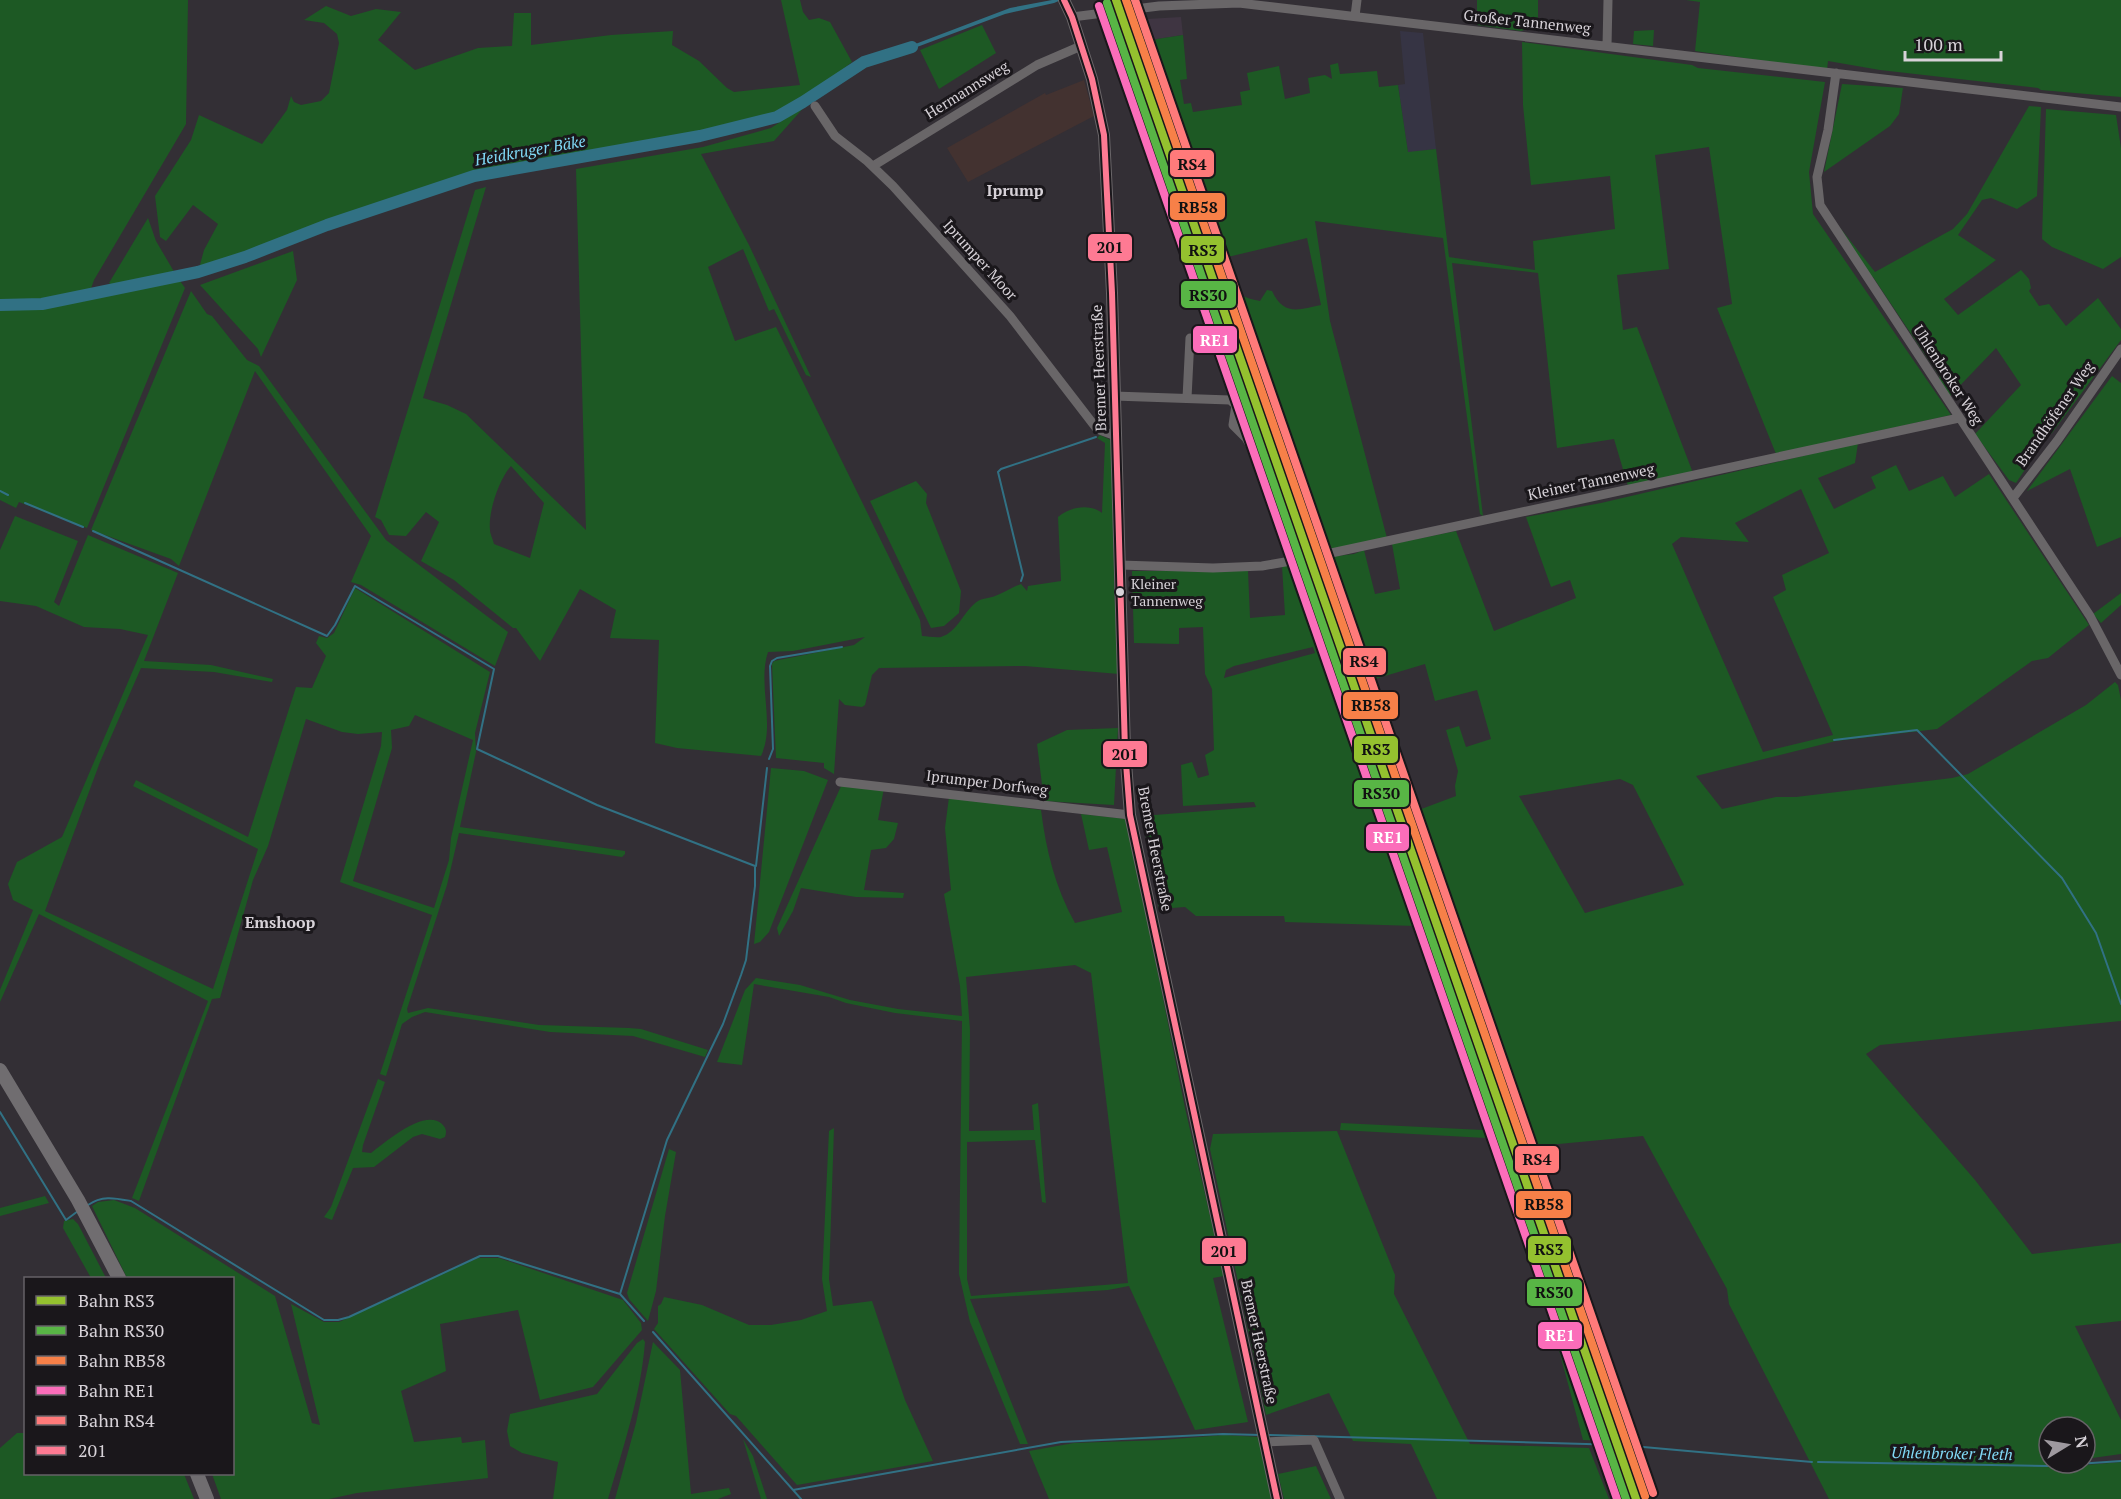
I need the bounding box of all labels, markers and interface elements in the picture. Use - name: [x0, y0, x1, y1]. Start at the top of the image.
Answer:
- street label: Großer Tannenweg: [1463, 4, 1593, 38]
- scale bar: [1905, 24, 2001, 62]
- text: 100 m: [1914, 32, 1963, 56]
- street label: Hermannsweg: [921, 55, 1013, 123]
- water label: Heidkruger Bäke: [472, 129, 587, 171]
- line badge: RS4: [1169, 149, 1215, 178]
- text: RS4: [1177, 153, 1207, 175]
- district label: Iprump: [986, 179, 1044, 201]
- line badge: RB58: [1169, 192, 1226, 221]
- text: RB58: [1178, 196, 1218, 218]
- street label: Iprumper Moor: [939, 215, 1022, 304]
- line badge: 201: [1087, 233, 1133, 262]
- line badge: RS3: [1180, 235, 1225, 264]
- text: 201: [1096, 236, 1124, 258]
- text: RS3: [1188, 239, 1218, 261]
- line badge: RS30: [1180, 280, 1237, 309]
- text: RS30: [1189, 284, 1227, 306]
- street label: Bremer Heerstraße: [1086, 304, 1110, 432]
- street label: Uhlenbroker Weg: [1909, 321, 1989, 429]
- line badge: RE1: [1192, 325, 1238, 354]
- text: RE1: [1200, 329, 1230, 351]
- street label: Brandhöfener Weg: [2011, 356, 2098, 470]
- street label: Kleiner Tannenweg: [1526, 458, 1657, 504]
- place label: Kleiner Tannenweg: [1131, 574, 1203, 610]
- marker: Kleiner Tannenweg: [1114, 586, 1126, 598]
- line badge: RS4: [1342, 647, 1387, 676]
- text: RS4: [1349, 650, 1379, 672]
- line badge: RB58: [1342, 691, 1399, 720]
- text: RB58: [1351, 694, 1391, 716]
- line badge: RS3: [1353, 735, 1399, 764]
- text: RS3: [1361, 738, 1391, 760]
- line badge: 201: [1102, 740, 1148, 768]
- text: 201: [1111, 743, 1139, 765]
- street label: Iprumper Dorfweg: [925, 765, 1050, 800]
- line badge: RS30: [1353, 779, 1410, 808]
- text: RS30: [1362, 782, 1400, 804]
- street label: Bremer Heerstraße: [1134, 785, 1178, 913]
- line badge: RE1: [1365, 823, 1410, 852]
- text: RE1: [1373, 826, 1403, 848]
- district label: Emshoop: [245, 911, 316, 933]
- line badge: RS4: [1514, 1145, 1560, 1174]
- text: RS4: [1522, 1148, 1552, 1170]
- line badge: RB58: [1515, 1190, 1572, 1219]
- text: RB58: [1524, 1193, 1564, 1215]
- line badge: RS3: [1527, 1235, 1572, 1264]
- line badge: 201: [1201, 1237, 1247, 1265]
- text: RS3: [1534, 1238, 1564, 1260]
- text: 201: [1210, 1240, 1238, 1262]
- legend: [24, 1277, 234, 1475]
- street label: Bremer Heerstraße: [1237, 1278, 1283, 1406]
- line badge: RS30: [1526, 1278, 1583, 1307]
- text: RS30: [1535, 1281, 1573, 1303]
- text: Bahn RS3: [78, 1288, 155, 1312]
- text: Bahn RS30: [78, 1318, 164, 1342]
- line badge: RE1: [1537, 1321, 1583, 1350]
- text: RE1: [1545, 1324, 1575, 1346]
- text: Bahn RB58: [78, 1348, 166, 1372]
- text: Bahn RE1: [78, 1378, 155, 1402]
- text: Bahn RS4: [78, 1408, 155, 1432]
- north arrow: [2037, 1415, 2097, 1475]
- text: N: [2070, 1434, 2094, 1450]
- text: 201: [78, 1438, 107, 1462]
- water label: Uhlenbroker Fleth: [1891, 1441, 2013, 1465]

